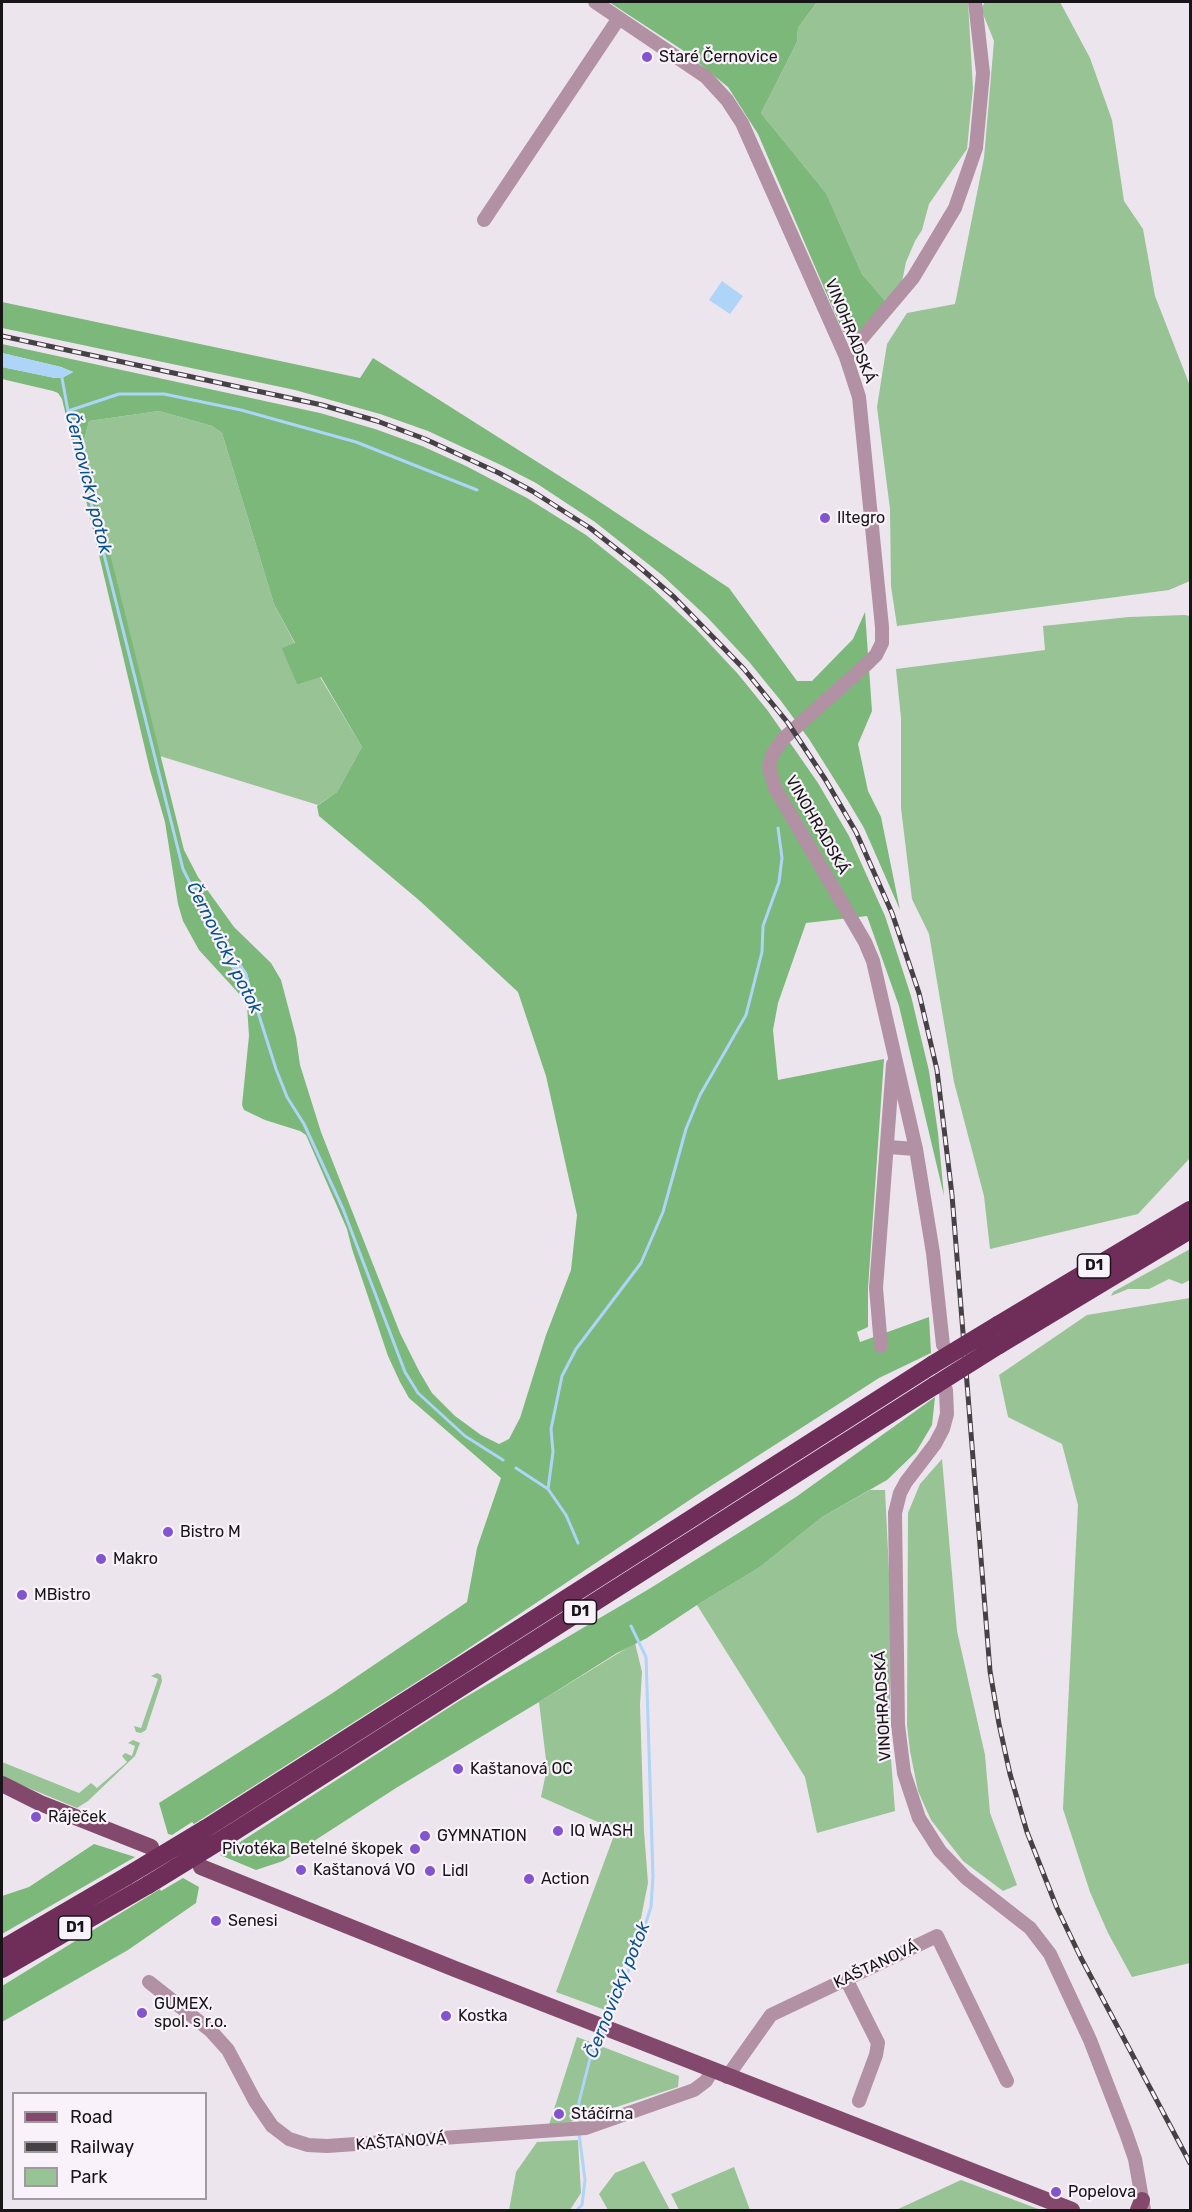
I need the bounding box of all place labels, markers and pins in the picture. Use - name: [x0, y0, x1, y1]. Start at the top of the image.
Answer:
- place label: Staré Černovice: [659, 47, 778, 67]
- marker: Staré Černovice: [640, 50, 654, 64]
- place label: Iltegro: [837, 508, 885, 528]
- marker: Iltegro: [818, 511, 832, 525]
- place label: Bistro M: [180, 1522, 241, 1542]
- marker: Bistro M: [161, 1525, 175, 1539]
- place label: Makro: [113, 1549, 158, 1569]
- marker: Makro: [94, 1552, 108, 1566]
- place label: MBistro: [34, 1585, 91, 1605]
- marker: MBistro: [15, 1588, 29, 1602]
- place label: Kaštanová OC: [470, 1759, 573, 1779]
- marker: Kaštanová OC: [451, 1762, 465, 1776]
- place label: Ráječek: [48, 1807, 107, 1827]
- marker: Ráječek: [29, 1810, 43, 1824]
- place label: IQ WASH: [570, 1821, 633, 1841]
- marker: IQ WASH: [551, 1824, 565, 1838]
- place label: GYMNATION: [437, 1826, 527, 1846]
- marker: GYMNATION: [418, 1829, 432, 1843]
- place label: Pivotéka Betelné škopek: [222, 1839, 403, 1859]
- marker: Pivotéka Betelné škopek: [408, 1842, 422, 1856]
- place label: Kaštanová VO: [313, 1860, 415, 1880]
- place label: Lidl: [442, 1861, 468, 1881]
- marker: Kaštanová VO: [294, 1863, 308, 1877]
- marker: Lidl: [423, 1864, 437, 1878]
- place label: Action: [541, 1869, 589, 1889]
- marker: Action: [522, 1872, 536, 1886]
- place label: Senesi: [228, 1911, 278, 1931]
- marker: Senesi: [209, 1914, 223, 1928]
- place label: GUMEX, spol. s r.o.: [154, 1994, 227, 2032]
- marker: GUMEX, spol. s r.o.: [135, 2006, 149, 2020]
- place label: Kostka: [458, 2006, 508, 2026]
- marker: Kostka: [439, 2009, 453, 2023]
- place label: Stáčírna: [571, 2104, 633, 2124]
- marker: Stáčírna: [552, 2107, 566, 2121]
- place label: Popelova: [1068, 2182, 1136, 2202]
- marker: Popelova: [1049, 2185, 1063, 2199]

